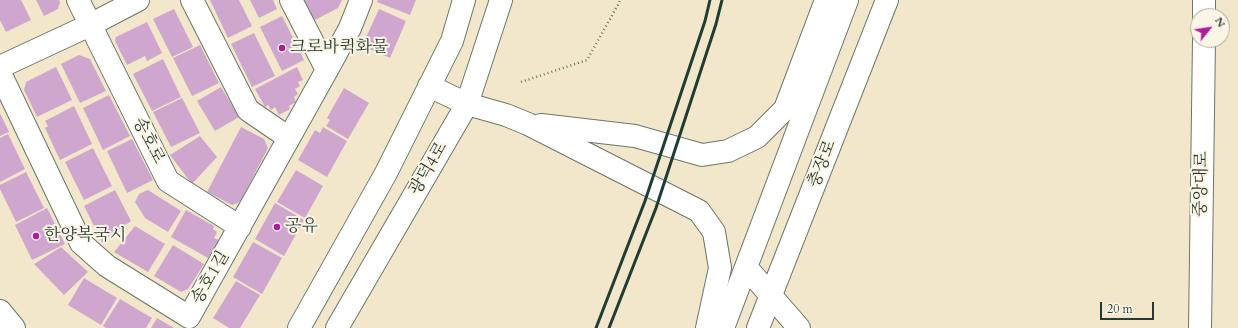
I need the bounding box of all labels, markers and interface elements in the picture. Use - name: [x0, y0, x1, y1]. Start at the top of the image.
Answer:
- north arrow: [1190, 8, 1230, 48]
- text: N: [1211, 14, 1229, 30]
- place label: 크로바퀵화물: [290, 38, 389, 58]
- marker: 크로바퀵화물: [277, 43, 287, 53]
- street label: 송호로: [128, 114, 168, 168]
- street label: 충장로: [805, 137, 841, 191]
- street label: 광덕4로: [406, 139, 452, 199]
- street label: 중앙대로: [1191, 151, 1213, 217]
- place label: 공유: [285, 217, 318, 237]
- marker: 공유: [272, 222, 282, 232]
- place label: 한양복국시: [44, 226, 126, 246]
- marker: 한양복국시: [31, 231, 41, 241]
- street label: 송호1길: [188, 248, 234, 308]
- scale bar: [1102, 294, 1156, 320]
- text: 20 m: [1107, 301, 1133, 317]

